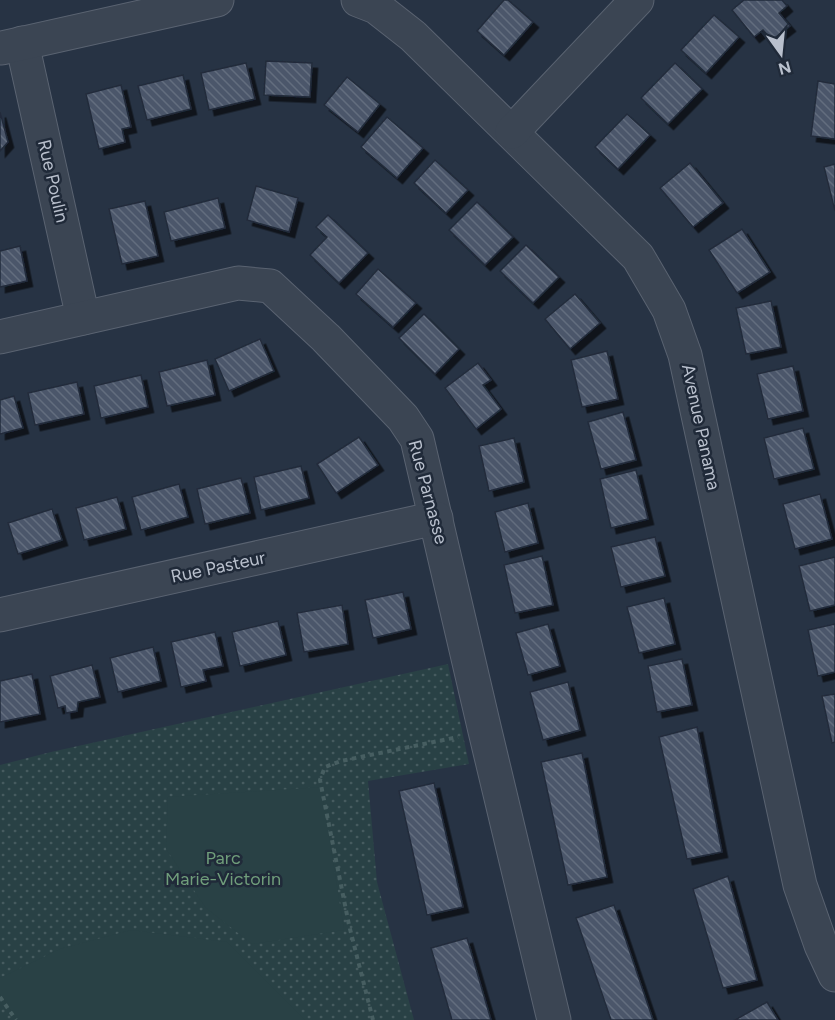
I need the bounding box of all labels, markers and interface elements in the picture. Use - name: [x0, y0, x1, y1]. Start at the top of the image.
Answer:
- north arrow: [751, 24, 811, 84]
- text: N: [776, 57, 793, 79]
- street label: Rue Poulin: [33, 137, 73, 225]
- street label: Avenue Panama: [677, 362, 725, 492]
- street label: Rue Parnasse: [404, 438, 453, 547]
- street label: Rue Pasteur: [169, 546, 267, 588]
- park label: Parc Marie-Victorin: [165, 847, 281, 890]

